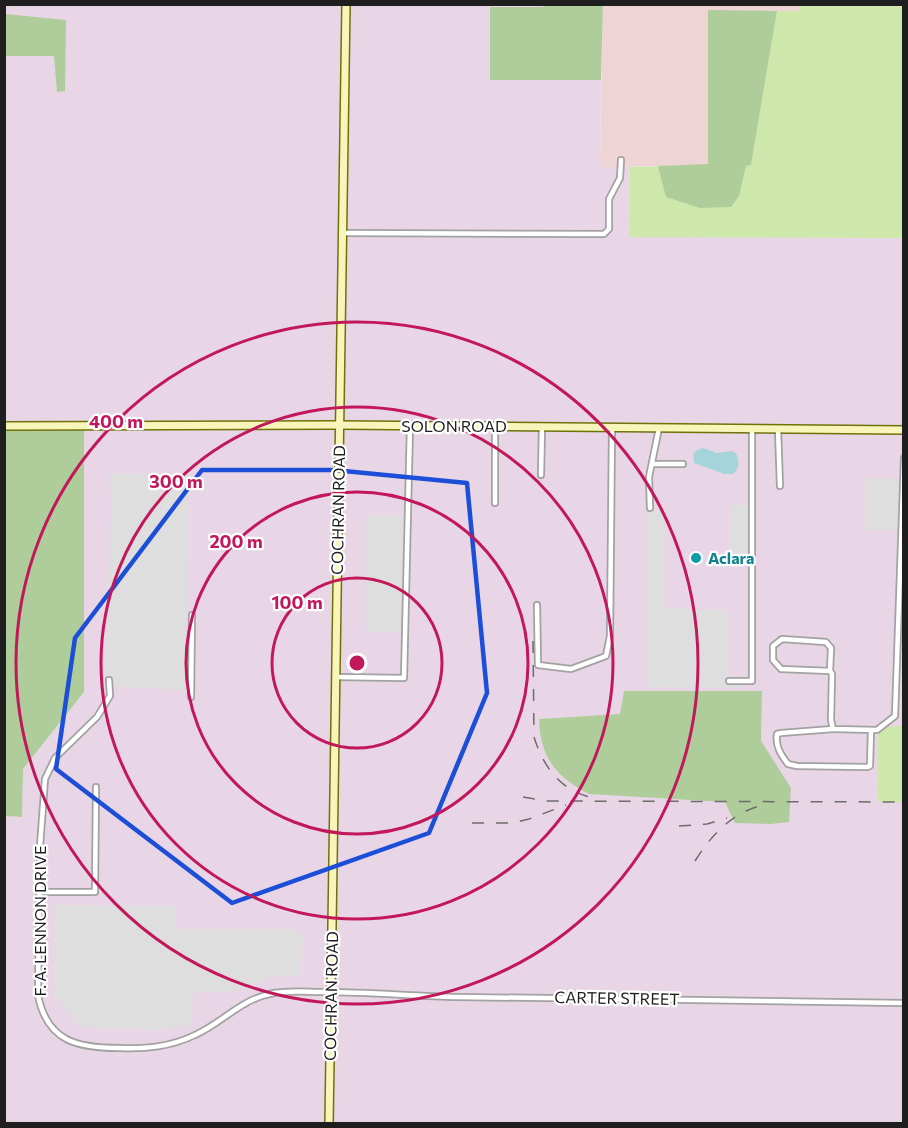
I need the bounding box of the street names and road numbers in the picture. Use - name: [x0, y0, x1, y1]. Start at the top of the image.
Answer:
- street label: SOLON ROAD: [401, 416, 507, 435]
- street label: COCHRAN ROAD: [327, 445, 348, 575]
- street label: F. A. LENNON DRIVE: [30, 846, 49, 996]
- street label: COCHRAN ROAD: [320, 931, 341, 1061]
- street label: CARTER STREET: [554, 987, 680, 1008]

